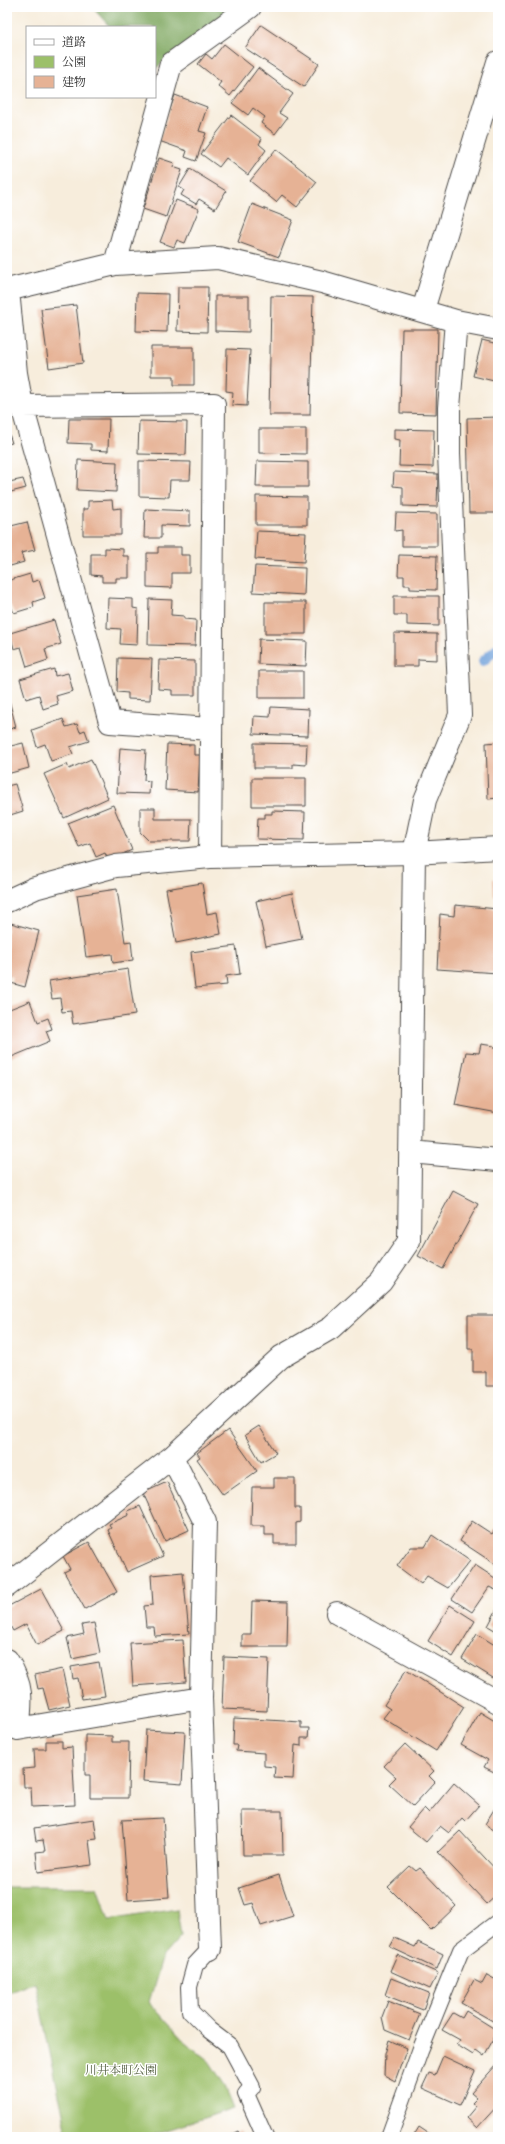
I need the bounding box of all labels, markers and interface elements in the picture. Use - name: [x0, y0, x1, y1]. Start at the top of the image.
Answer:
- legend: [26, 26, 156, 98]
- text: 道路: [62, 35, 86, 49]
- text: 公園: [62, 56, 86, 69]
- text: 建物: [62, 75, 86, 89]
- park label: 川井本町公園: [85, 2063, 157, 2077]

